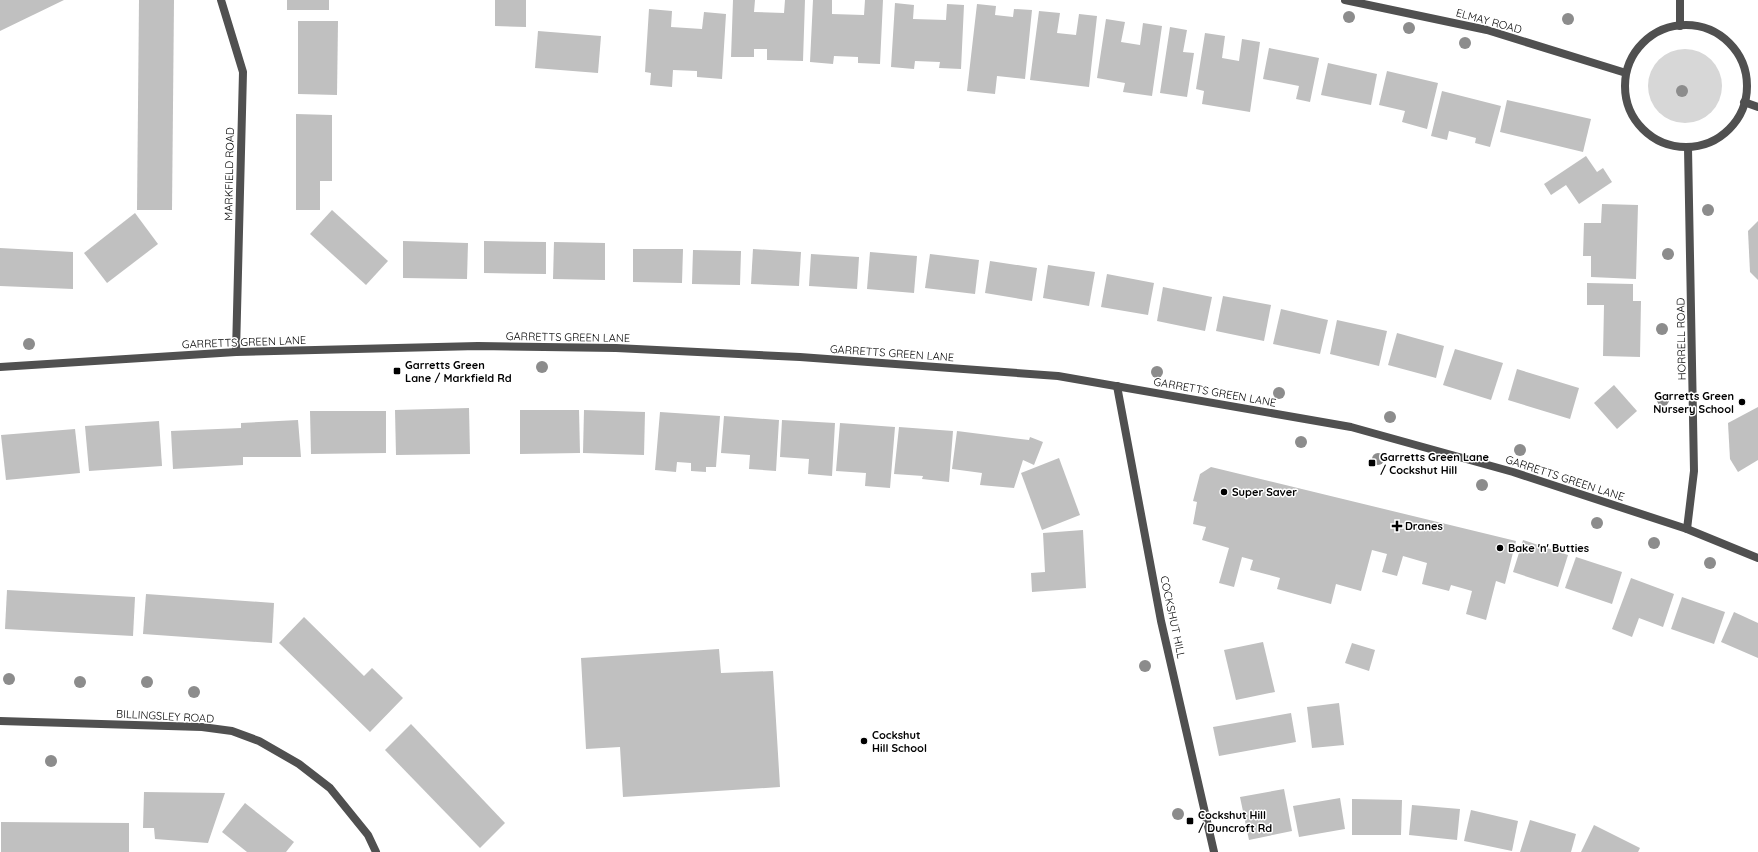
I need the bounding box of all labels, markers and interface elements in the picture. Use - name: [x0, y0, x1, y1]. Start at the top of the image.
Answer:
- street label: ELMAY ROAD: [1455, 5, 1524, 37]
- street label: MARKFIELD ROAD: [221, 127, 237, 221]
- street label: HORRELL ROAD: [1673, 297, 1689, 380]
- street label: GARRETTS GREEN LANE: [506, 329, 630, 345]
- street label: GARRETTS GREEN LANE: [182, 333, 306, 351]
- street label: GARRETTS GREEN LANE: [830, 342, 954, 364]
- place label: Garretts Green Lane / Markfield Rd: [405, 358, 512, 385]
- marker: Garretts Green Lane / Markfield Rd: [392, 366, 402, 376]
- street label: GARRETTS GREEN LANE: [1153, 374, 1277, 410]
- place label: Garretts Green Nursery School: [1653, 389, 1734, 416]
- marker: Garretts Green Nursery School: [1737, 397, 1747, 407]
- place label: Garretts Green Lane / Cockshut Hill: [1380, 450, 1490, 477]
- street label: GARRETTS GREEN LANE: [1504, 452, 1626, 504]
- marker: Garretts Green Lane / Cockshut Hill: [1367, 458, 1377, 468]
- place label: Super Saver: [1232, 485, 1297, 499]
- marker: Super Saver: [1219, 487, 1229, 497]
- place label: Dranes: [1405, 519, 1443, 533]
- marker: Dranes: [1392, 521, 1402, 531]
- place label: Bake 'n' Butties: [1508, 541, 1589, 555]
- marker: Bake 'n' Butties: [1495, 543, 1505, 553]
- street label: COCKSHUT HILL: [1157, 574, 1189, 660]
- street label: BILLINGSLEY ROAD: [116, 706, 214, 726]
- place label: Cockshut Hill School: [872, 728, 927, 755]
- marker: Cockshut Hill School: [859, 736, 869, 746]
- place label: Cockshut Hill / Duncroft Rd: [1198, 808, 1272, 835]
- marker: Cockshut Hill / Duncroft Rd: [1185, 816, 1195, 826]

